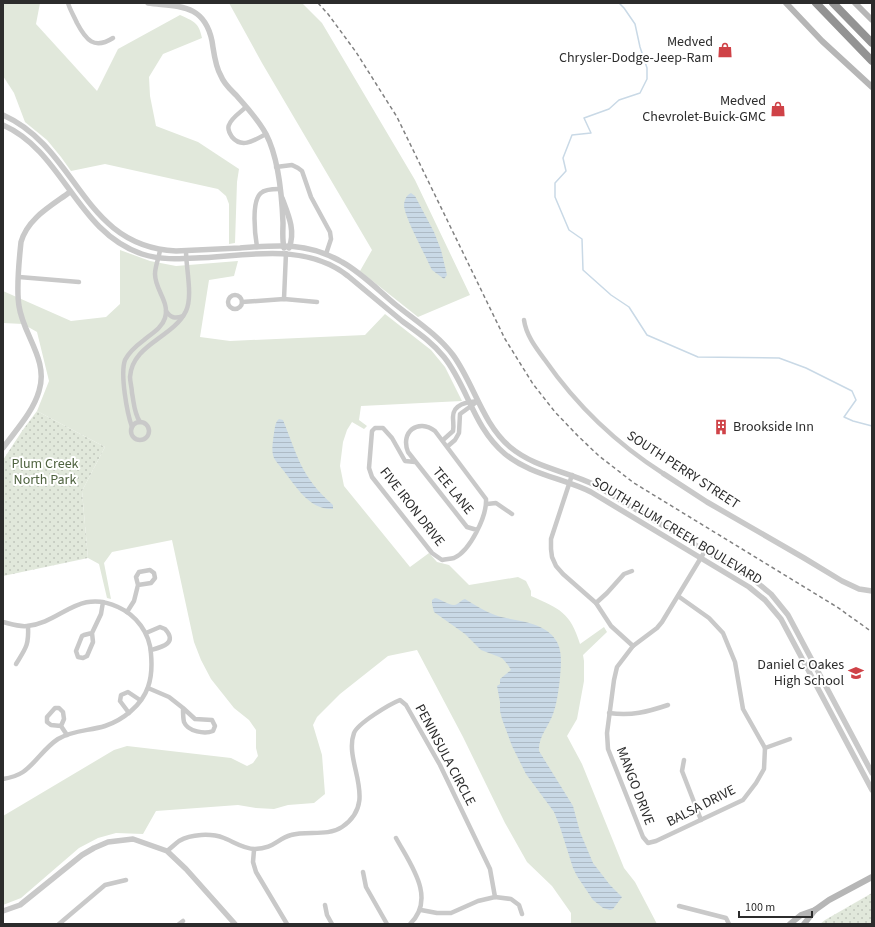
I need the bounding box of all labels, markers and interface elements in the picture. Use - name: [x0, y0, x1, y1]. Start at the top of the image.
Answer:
- place label: Medved Chrysler-Dodge-Jeep-Ram: [559, 32, 713, 68]
- shop icon: Medved Chrysler-Dodge-Jeep-Ram: [716, 41, 734, 59]
- place label: Medved Chevrolet-Buick-GMC: [642, 91, 766, 127]
- shop icon: Medved Chevrolet-Buick-GMC: [769, 100, 787, 118]
- place label: Brookside Inn: [733, 417, 814, 437]
- building icon: Brookside Inn: [712, 418, 730, 436]
- street label: SOUTH PERRY STREET: [623, 426, 744, 514]
- park label: Plum Creek North Park: [11, 454, 79, 490]
- street label: FIVE IRON DRIVE: [375, 463, 449, 551]
- street label: TEE LANE: [428, 463, 478, 519]
- street label: SOUTH PLUM CREEK BOULEVARD: [588, 472, 766, 590]
- place label: Daniel C Oakes High School: [757, 655, 844, 691]
- school or university icon: Daniel C Oakes High School: [847, 664, 865, 682]
- street label: PENINSULA CIRCLE: [410, 701, 480, 809]
- street label: MANGO DRIVE: [611, 744, 659, 828]
- street label: BALSA DRIVE: [663, 780, 739, 832]
- scale bar: [739, 893, 812, 919]
- text: 100 m: [745, 899, 775, 916]

